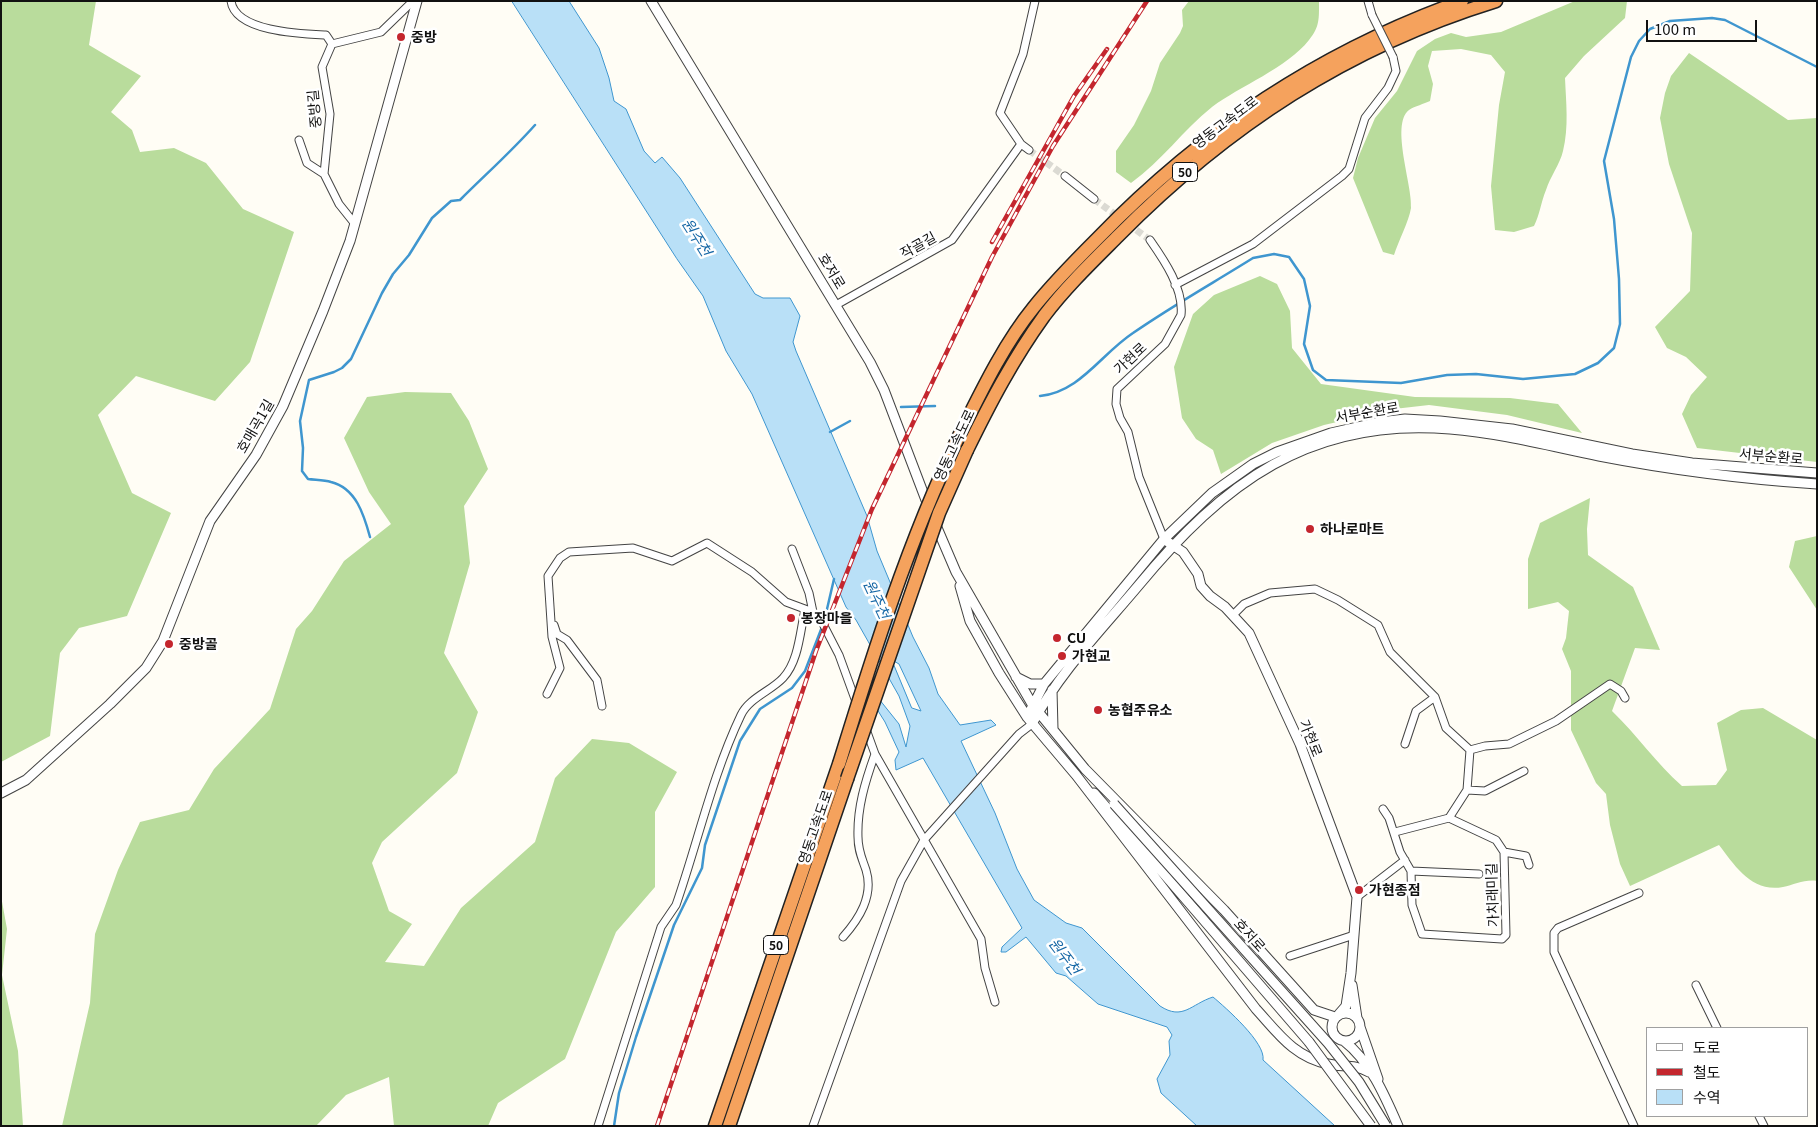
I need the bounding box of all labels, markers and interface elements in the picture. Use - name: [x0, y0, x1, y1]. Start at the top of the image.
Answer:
- scale bar: [1648, 10, 1759, 42]
- text: 100 m: [1654, 18, 1696, 39]
- place label: 중방: [411, 29, 437, 45]
- marker: 중방: [395, 31, 407, 43]
- street label: 중방길: [304, 89, 324, 129]
- street label: 영동고속도로: [1189, 92, 1261, 152]
- road number: 50: [1172, 162, 1198, 182]
- water label: 원주천: [678, 215, 716, 259]
- street label: 작골길: [897, 228, 939, 262]
- street label: 호저로: [815, 250, 849, 292]
- street label: 가현로: [1110, 339, 1150, 377]
- street label: 호매곡1길: [233, 396, 277, 456]
- street label: 서부순환로: [1334, 398, 1400, 426]
- street label: 영동고속도로: [930, 406, 978, 484]
- street label: 서부순환로: [1738, 445, 1804, 467]
- place label: 하나로마트: [1320, 521, 1384, 537]
- marker: 하나로마트: [1304, 523, 1316, 535]
- water label: 원주천: [860, 576, 894, 622]
- place label: 봉장마을: [801, 610, 853, 626]
- marker: 봉장마을: [785, 612, 797, 624]
- place label: CU: [1067, 630, 1086, 646]
- marker: CU: [1051, 632, 1063, 644]
- place label: 중방골: [179, 636, 218, 652]
- marker: 중방골: [163, 638, 175, 650]
- place label: 가현교: [1072, 648, 1111, 664]
- marker: 가현교: [1056, 650, 1068, 662]
- place label: 농협주유소: [1108, 702, 1172, 718]
- marker: 농협주유소: [1092, 704, 1104, 716]
- street label: 가현로: [1296, 717, 1326, 759]
- street label: 영동고속도로: [794, 788, 836, 866]
- street label: 가치래미길: [1482, 863, 1502, 927]
- place label: 가현종점: [1369, 882, 1421, 898]
- marker: 가현종점: [1353, 884, 1365, 896]
- street label: 호저로: [1231, 915, 1269, 955]
- water label: 원주천: [1045, 934, 1085, 978]
- road number: 50: [764, 936, 788, 954]
- legend: [1646, 1027, 1808, 1117]
- text: 도로: [1693, 1036, 1721, 1057]
- text: 철도: [1693, 1061, 1721, 1082]
- text: 수역: [1693, 1086, 1721, 1107]

